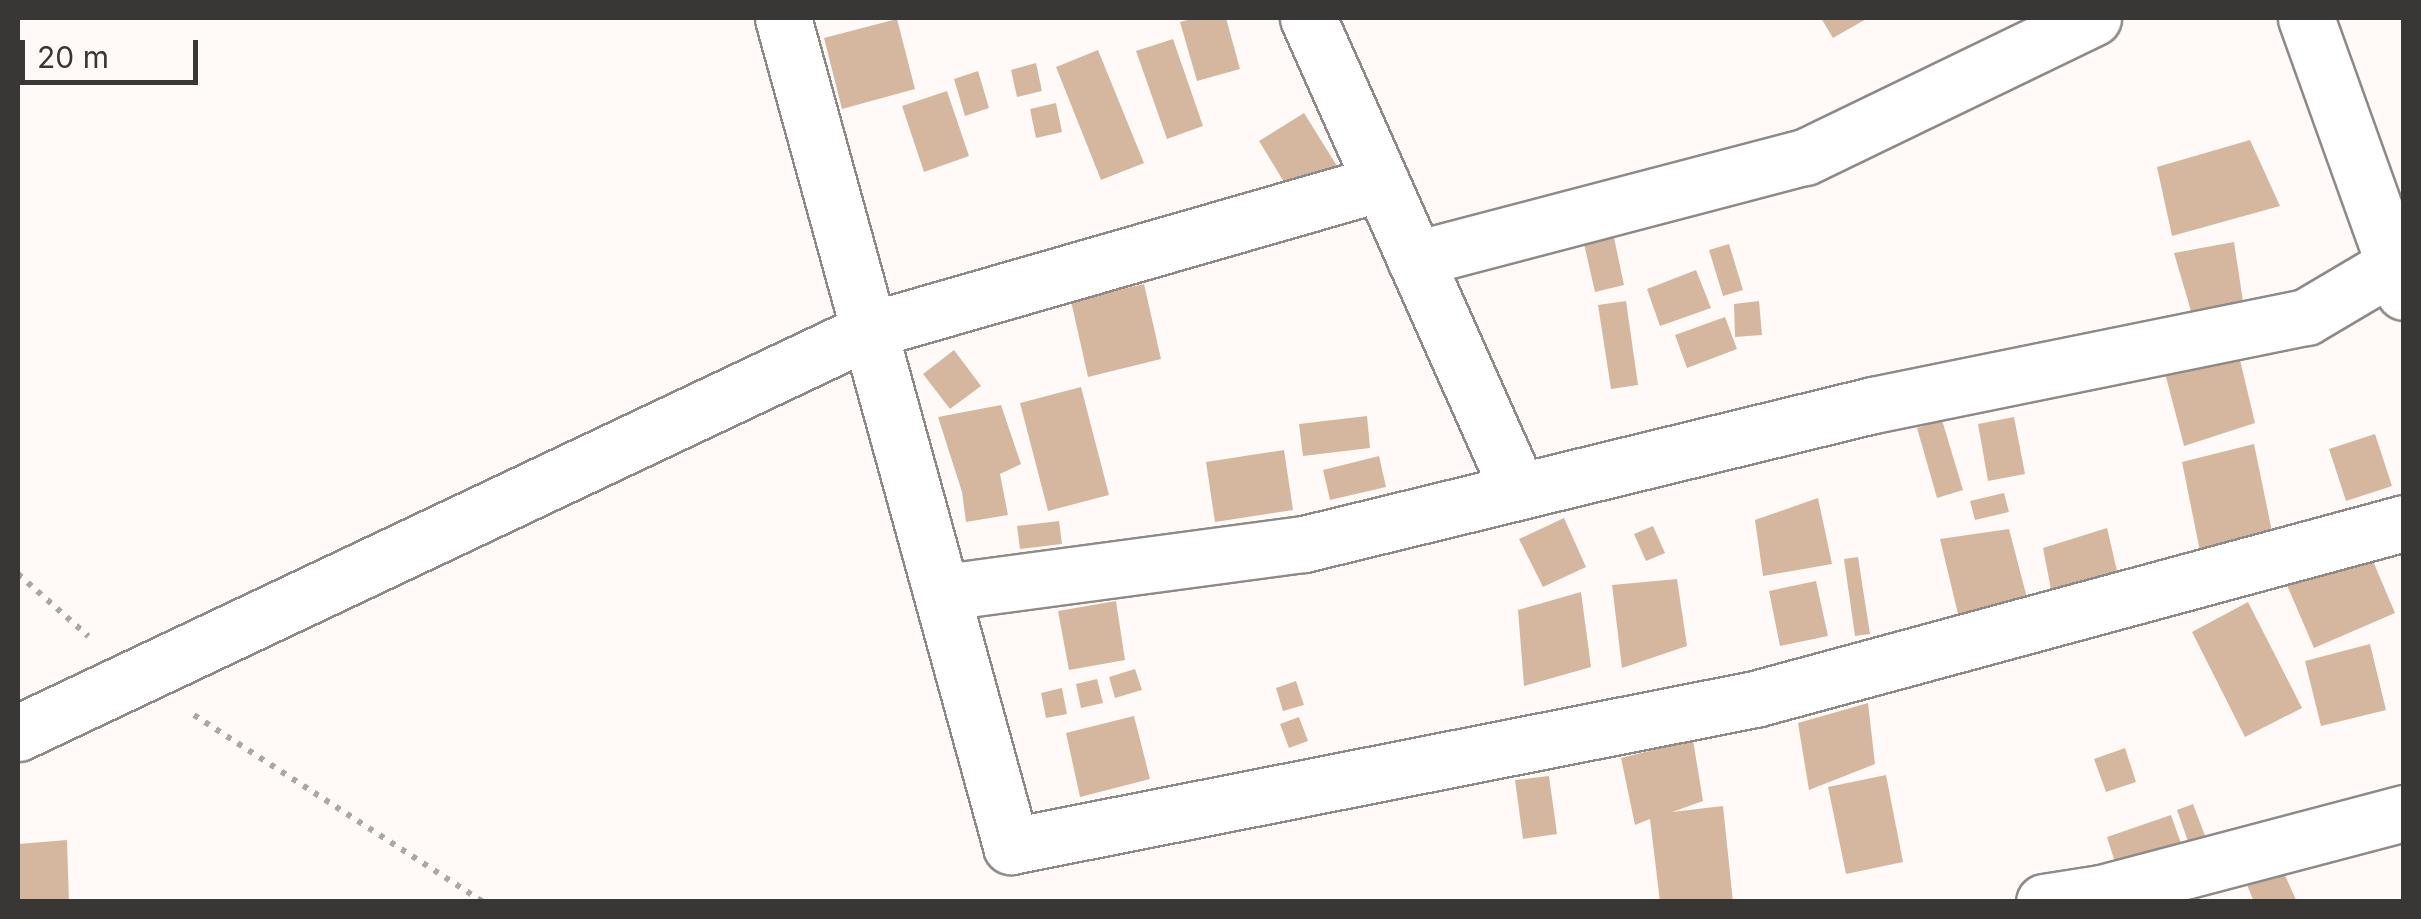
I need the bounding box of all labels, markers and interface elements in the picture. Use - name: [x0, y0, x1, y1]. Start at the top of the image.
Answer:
- scale bar: [25, 20, 202, 82]
- text: 20 m: [37, 39, 109, 75]

